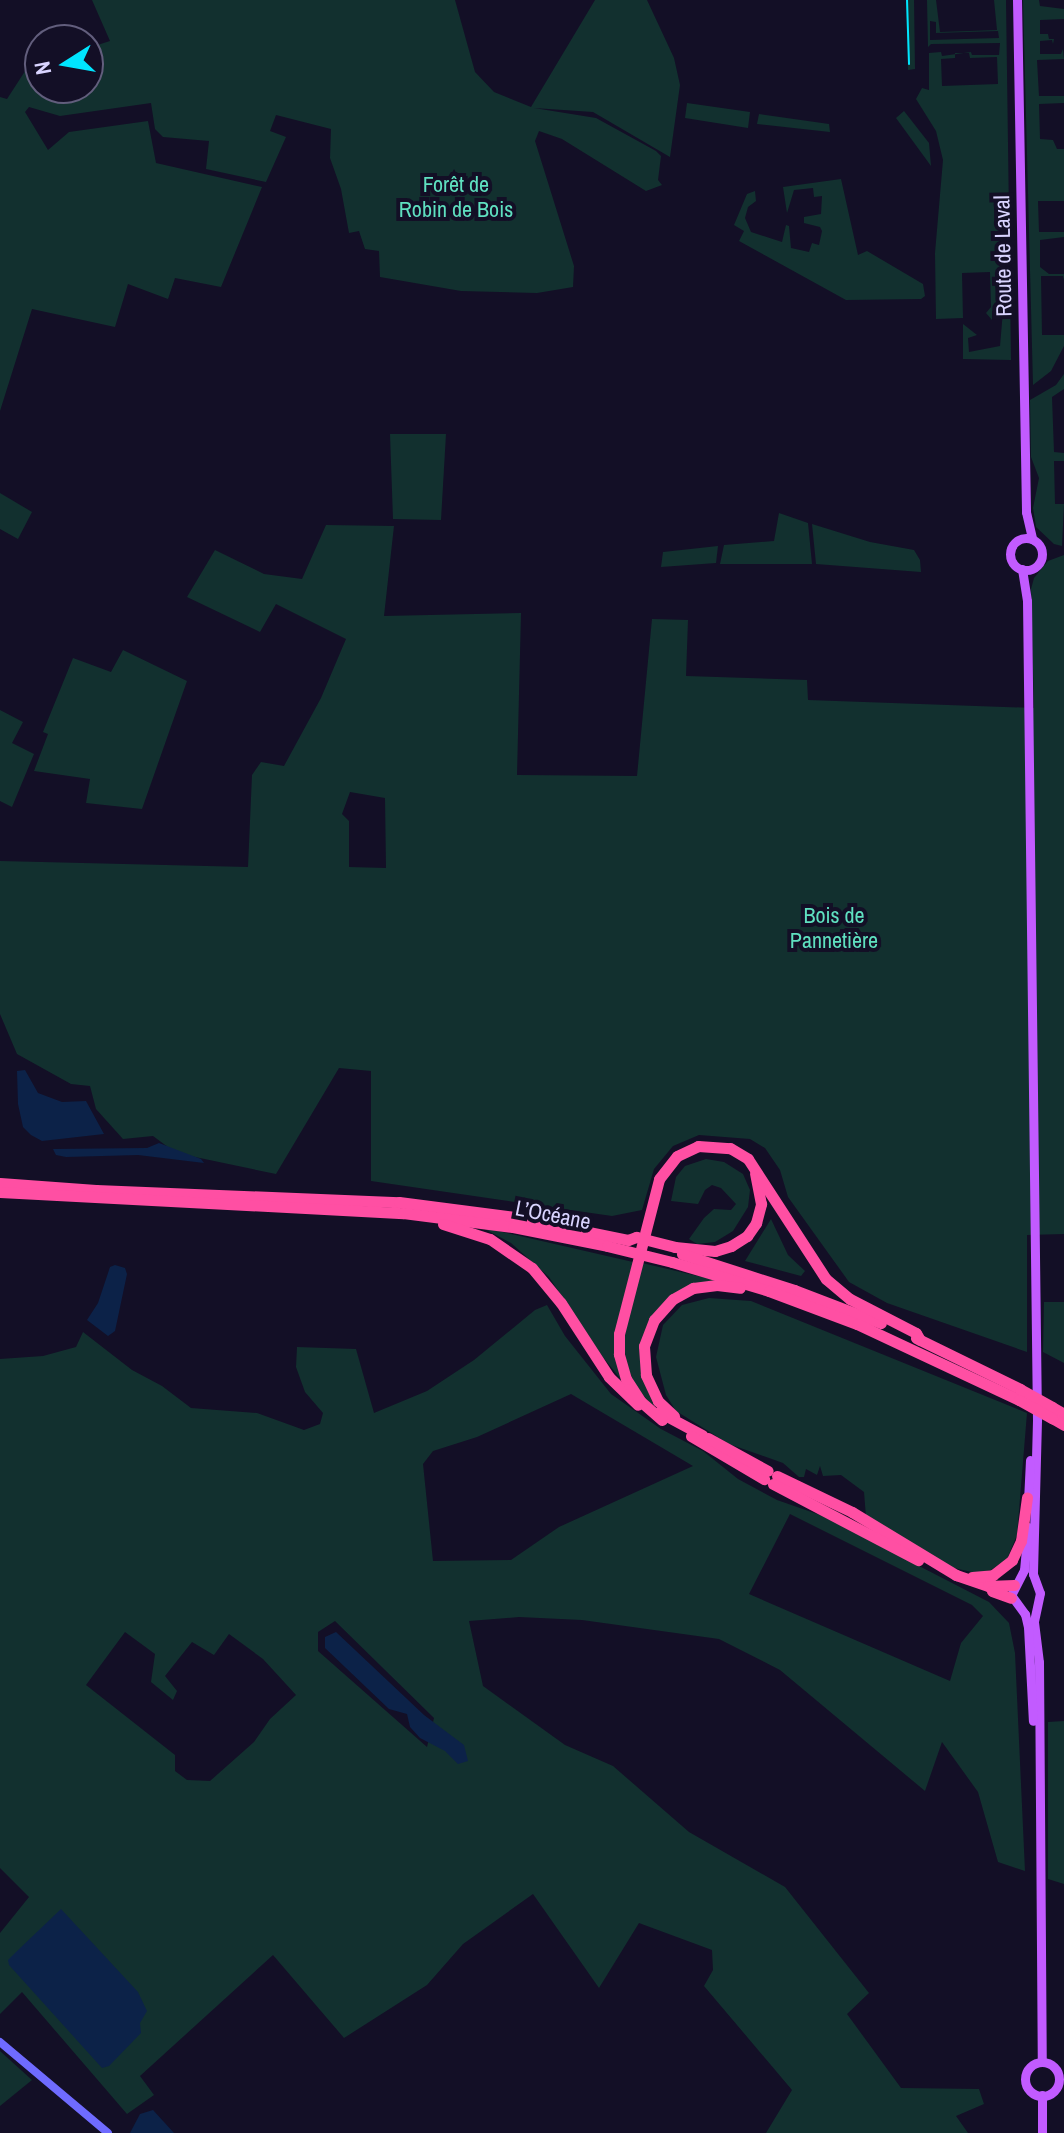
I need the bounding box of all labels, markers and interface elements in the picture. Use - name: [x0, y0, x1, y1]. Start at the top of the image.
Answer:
- north arrow: [24, 24, 104, 104]
- text: N: [26, 59, 58, 77]
- park label: Forêt de Robin de Bois: [399, 171, 513, 222]
- street label: Route de Laval: [989, 195, 1017, 317]
- park label: Bois de Pannetière: [790, 902, 878, 954]
- street label: L’Océane: [513, 1195, 593, 1235]

